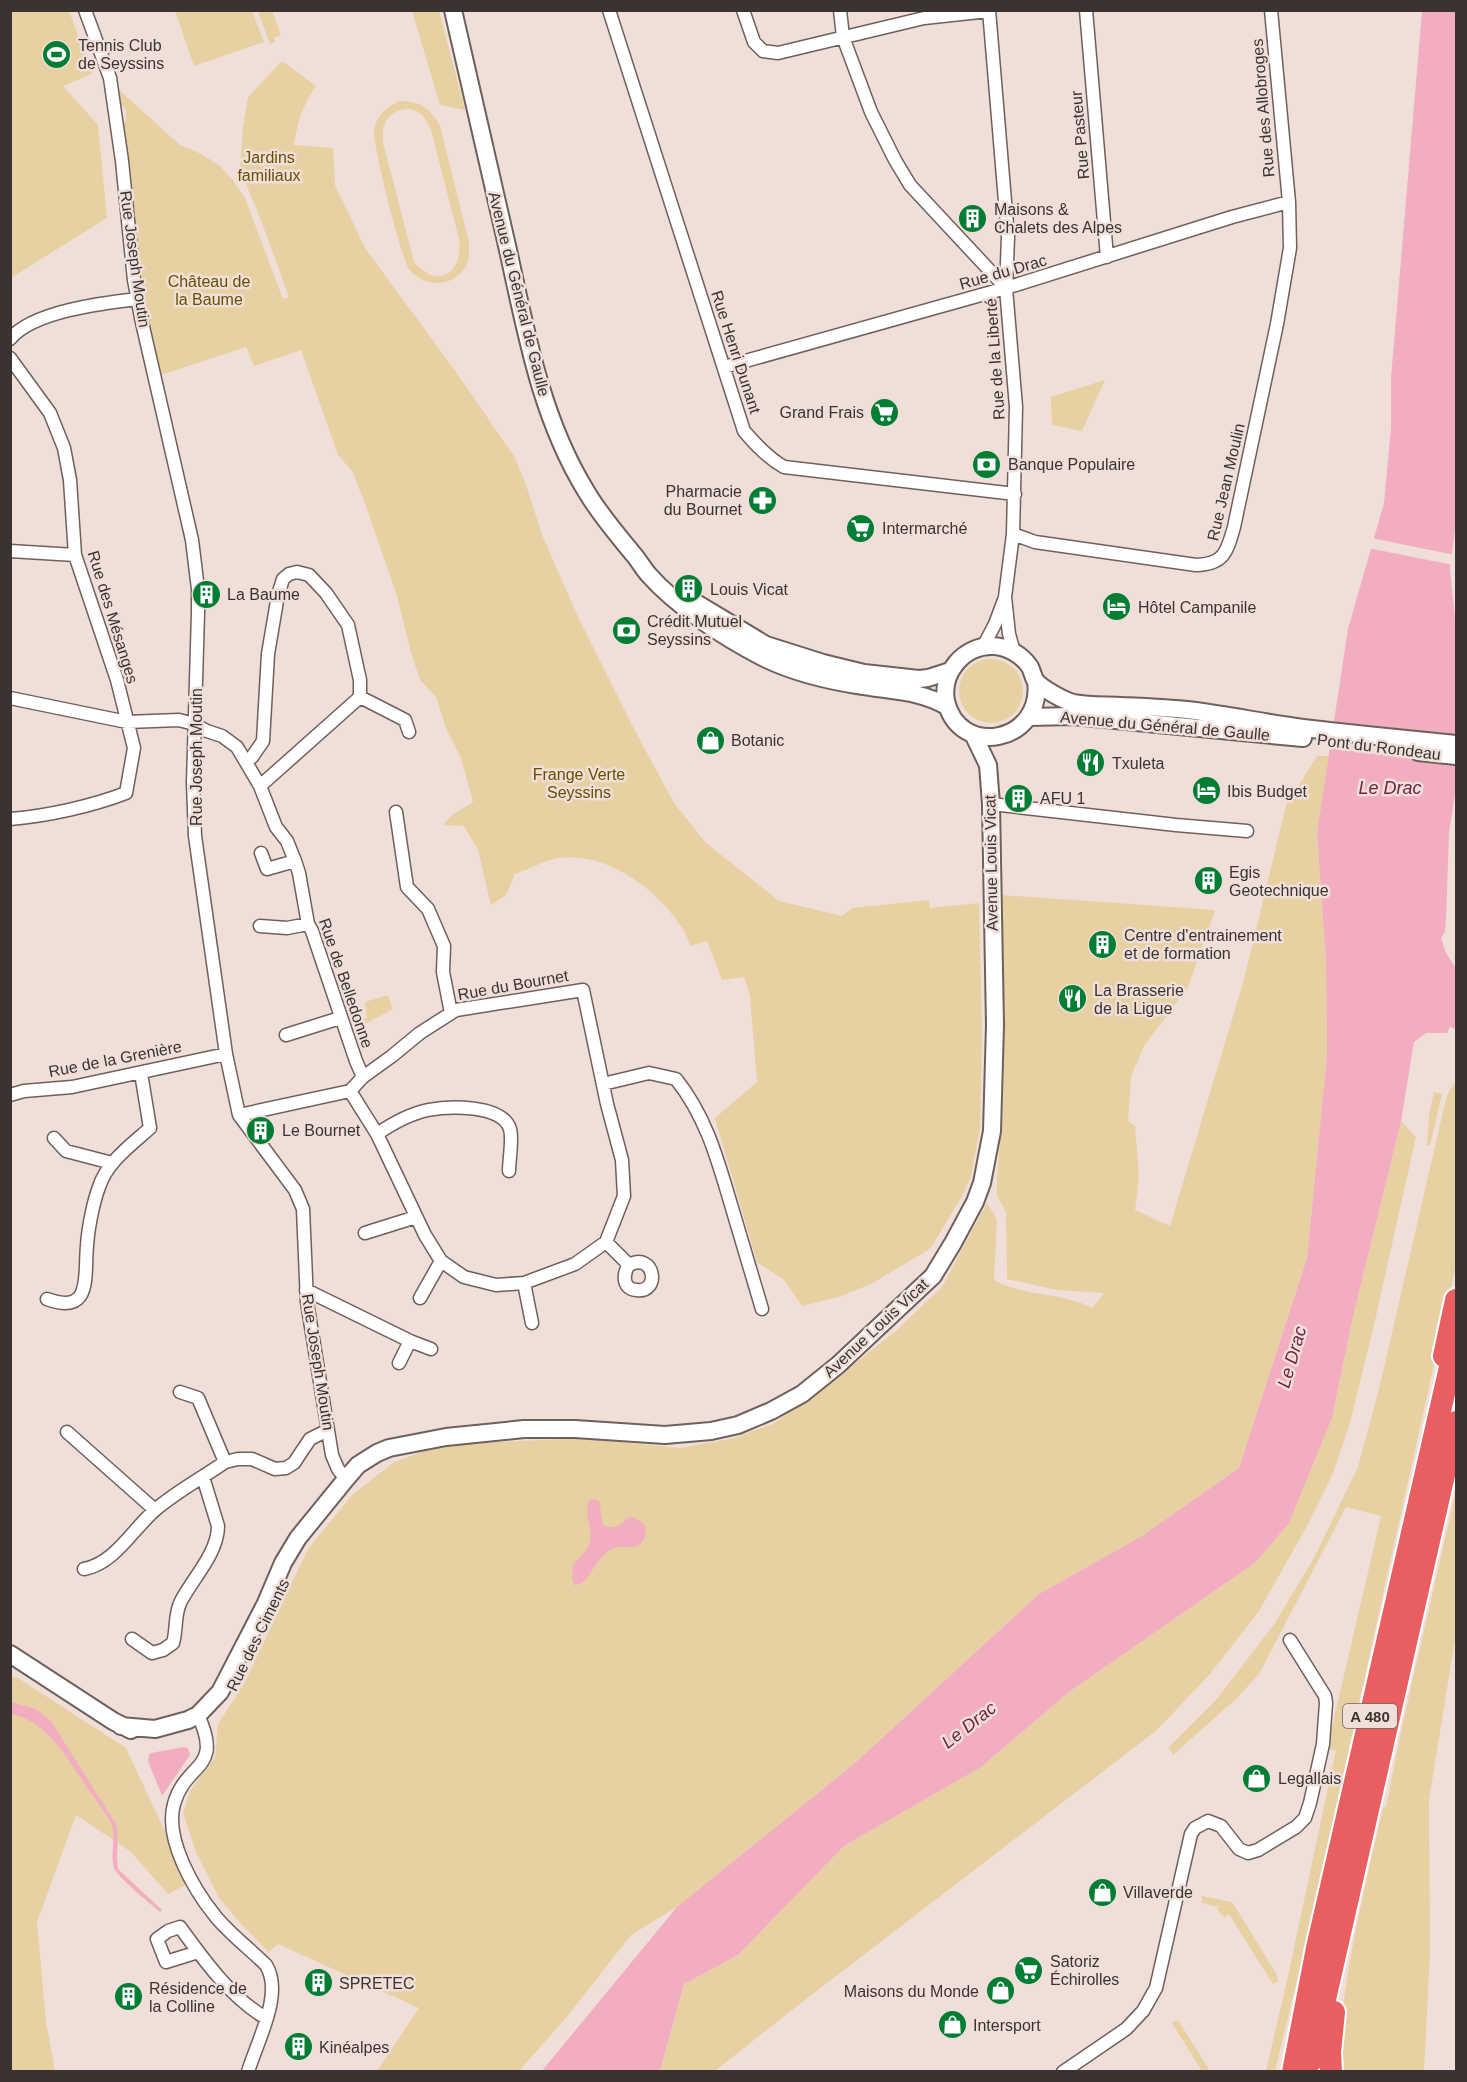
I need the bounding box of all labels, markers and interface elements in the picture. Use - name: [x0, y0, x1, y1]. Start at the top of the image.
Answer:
- place label: Tennis Club de Seyssins: [78, 37, 164, 72]
- sports icon: Tennis Club de Seyssins: [41, 38, 73, 70]
- street label: Rue des Allobroges: [1248, 38, 1278, 178]
- street label: Rue Pasteur: [1068, 89, 1092, 180]
- park label: Jardins familiaux: [237, 149, 301, 184]
- street label: Rue Joseph Moutin: [117, 190, 153, 328]
- street label: Avenue du Général de Gaulle: [485, 190, 553, 398]
- place label: Maisons & Chalets des Alpes: [994, 201, 1122, 236]
- building icon: Maisons & Chalets des Alpes: [957, 202, 989, 234]
- street label: Rue du Drac: [957, 251, 1049, 293]
- park label: Château de la Baume: [168, 273, 250, 308]
- street label: Rue Henri Dunant: [708, 288, 764, 416]
- street label: Rue de la Liberté: [982, 298, 1008, 420]
- supermarket icon: Grand Frais: [869, 396, 901, 428]
- place label: Grand Frais: [780, 404, 864, 421]
- street label: Rue Jean Moulin: [1204, 422, 1248, 542]
- bank icon: Banque Populaire: [971, 448, 1003, 480]
- place label: Banque Populaire: [1008, 456, 1135, 473]
- place label: Pharmacie du Bournet: [664, 483, 743, 518]
- pharmacy icon: Pharmacie du Bournet: [747, 484, 779, 516]
- supermarket icon: Intermarché: [845, 512, 877, 544]
- place label: Intermarché: [882, 520, 967, 537]
- street label: Rue des Mésanges: [85, 549, 141, 685]
- building icon: Louis Vicat: [673, 573, 705, 605]
- building icon: La Baume: [190, 578, 222, 610]
- place label: Louis Vicat: [710, 581, 789, 598]
- place label: La Baume: [227, 586, 300, 603]
- hotel icon: Hôtel Campanile: [1101, 591, 1133, 623]
- place label: Hôtel Campanile: [1138, 599, 1256, 616]
- place label: Crédit Mutuel Seyssins: [647, 613, 742, 648]
- bank icon: Crédit Mutuel Seyssins: [610, 614, 642, 646]
- street label: Rue Joseph Moutin: [188, 688, 205, 826]
- street label: Avenue du Général de Gaulle: [1059, 708, 1271, 744]
- shop icon: Botanic: [694, 724, 726, 756]
- street label: Pont du Rondeau: [1316, 731, 1442, 763]
- place label: Botanic: [731, 732, 784, 749]
- restaurant icon: Txuleta: [1075, 747, 1107, 779]
- place label: Txuleta: [1112, 755, 1165, 772]
- park label: Frange Verte Seyssins: [533, 766, 625, 801]
- hotel icon: Ibis Budget: [1190, 775, 1222, 807]
- water label: Le Drac: [1358, 778, 1422, 798]
- building icon: AFU 1: [1003, 782, 1035, 814]
- place label: Ibis Budget: [1227, 783, 1308, 800]
- place label: AFU 1: [1040, 790, 1085, 807]
- street label: Avenue Louis Vicat: [981, 794, 1001, 931]
- place label: Egis Geotechnique: [1229, 864, 1329, 899]
- building icon: Egis Geotechnique: [1192, 865, 1224, 897]
- street label: Rue de Belledonne: [316, 916, 376, 1050]
- place label: Centre d'entrainement et de formation: [1124, 927, 1282, 962]
- building icon: Centre d'entrainement et de formation: [1087, 928, 1119, 960]
- street label: Rue du Bournet: [456, 967, 570, 1003]
- place label: La Brasserie de la Ligue: [1094, 982, 1184, 1017]
- restaurant icon: La Brasserie de la Ligue: [1057, 983, 1089, 1015]
- street label: Rue de la Grenière: [47, 1038, 183, 1080]
- building icon: Le Bournet: [245, 1114, 277, 1146]
- place label: Le Bournet: [282, 1122, 361, 1139]
- street label: Avenue Louis Vicat: [820, 1275, 932, 1381]
- street label: Rue Joseph Moutin: [299, 1293, 337, 1431]
- water label: Le Drac: [1274, 1324, 1310, 1390]
- street label: Rue des Ciments: [223, 1576, 293, 1694]
- water label: Le Drac: [938, 1698, 1000, 1752]
- road number: A 480: [1343, 1704, 1397, 1728]
- shop icon: Legallais: [1241, 1762, 1273, 1794]
- place label: Legallais: [1278, 1770, 1341, 1787]
- shop icon: Villaverde: [1086, 1876, 1118, 1908]
- place label: Villaverde: [1123, 1884, 1193, 1901]
- place label: Satoriz Échirolles: [1050, 1953, 1119, 1988]
- supermarket icon: Satoriz Échirolles: [1013, 1954, 1045, 1986]
- building icon: SPRETEC: [302, 1967, 334, 1999]
- place label: SPRETEC: [339, 1975, 415, 1992]
- shop icon: Maisons du Monde: [984, 1975, 1016, 2007]
- place label: Résidence de la Colline: [149, 1980, 247, 2015]
- building icon: Résidence de la Colline: [112, 1981, 144, 2013]
- place label: Maisons du Monde: [844, 1983, 979, 2000]
- shop icon: Intersport: [936, 2009, 968, 2041]
- place label: Intersport: [973, 2017, 1041, 2034]
- building icon: Kinéalpes: [282, 2031, 314, 2063]
- place label: Kinéalpes: [319, 2039, 389, 2056]

